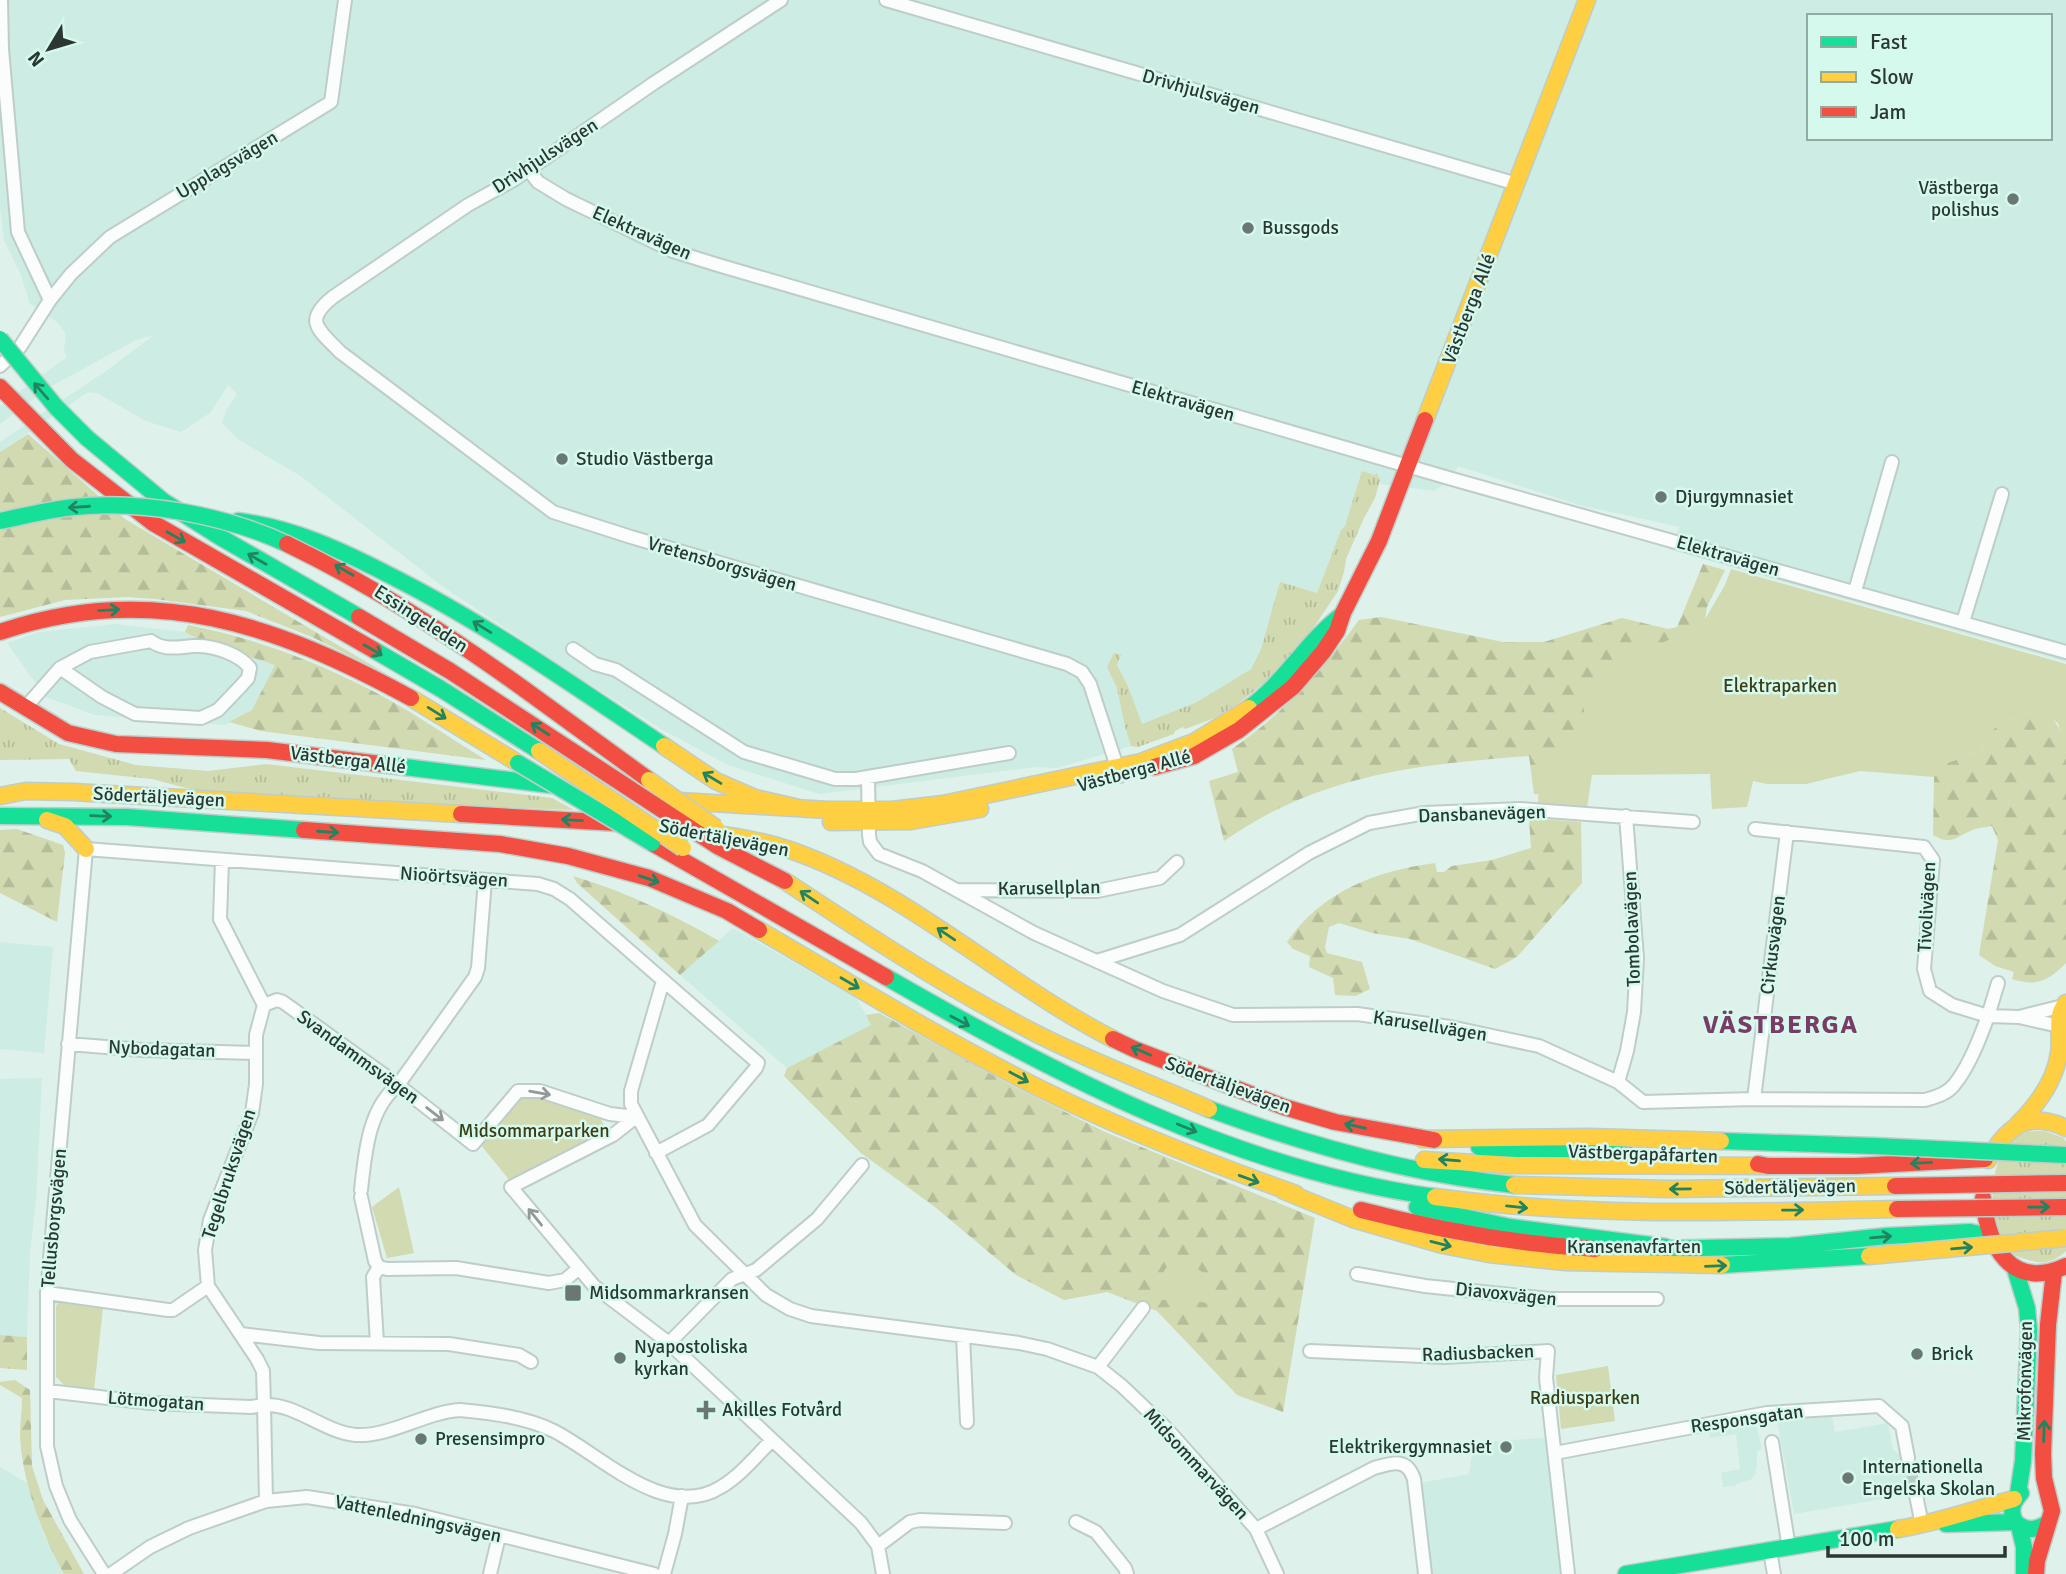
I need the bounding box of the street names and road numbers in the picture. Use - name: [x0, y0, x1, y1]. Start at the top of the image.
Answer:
- street label: Drivhjulsvägen: [1139, 64, 1263, 120]
- street label: Drivhjulsvägen: [488, 113, 602, 199]
- street label: Upplagsvägen: [172, 125, 282, 205]
- street label: Elektravägen: [589, 200, 695, 266]
- street label: Västberga Allé: [1437, 250, 1501, 368]
- street label: Elektravägen: [1129, 375, 1237, 427]
- street label: Elektravägen: [1674, 530, 1782, 582]
- street label: Vretensborgsvägen: [644, 531, 800, 597]
- street label: Essingeleden: [369, 580, 473, 658]
- street label: Västberga Allé: [289, 741, 407, 779]
- street label: Västberga Allé: [1075, 744, 1193, 798]
- street label: Södertäljevägen: [93, 782, 225, 812]
- street label: Dansbanevägen: [1418, 800, 1546, 828]
- street label: Södertäljevägen: [657, 814, 791, 862]
- street label: Nioörtsvägen: [399, 861, 509, 893]
- street label: Tivolivägen: [1913, 861, 1941, 953]
- street label: Tombolavägen: [1618, 871, 1646, 987]
- street label: Karusellplan: [997, 875, 1101, 901]
- street label: Cirkusvägen: [1755, 894, 1791, 996]
- street label: Svandammsvägen: [292, 1005, 424, 1109]
- street label: Karusellvägen: [1371, 1005, 1489, 1047]
- street label: Nybodagatan: [108, 1035, 216, 1063]
- street label: Södertäljevägen: [1162, 1051, 1294, 1119]
- street label: Tegelbruksvägen: [197, 1106, 261, 1242]
- street label: Västbergapåfarten: [1568, 1139, 1718, 1169]
- street label: Tellusborgsvägen: [36, 1147, 72, 1289]
- street label: Södertäljevägen: [1724, 1174, 1856, 1200]
- street label: Kransenavfarten: [1567, 1235, 1701, 1259]
- street label: Diavoxvägen: [1454, 1277, 1558, 1311]
- street label: Mikrofonvägen: [2012, 1320, 2038, 1442]
- street label: Radiusbacken: [1421, 1339, 1535, 1367]
- street label: Lötmogatan: [107, 1386, 205, 1416]
- street label: Responsgatan: [1689, 1399, 1805, 1439]
- street label: Midsommarvägen: [1138, 1403, 1254, 1525]
- street label: Vattenledningsvägen: [332, 1490, 504, 1548]

